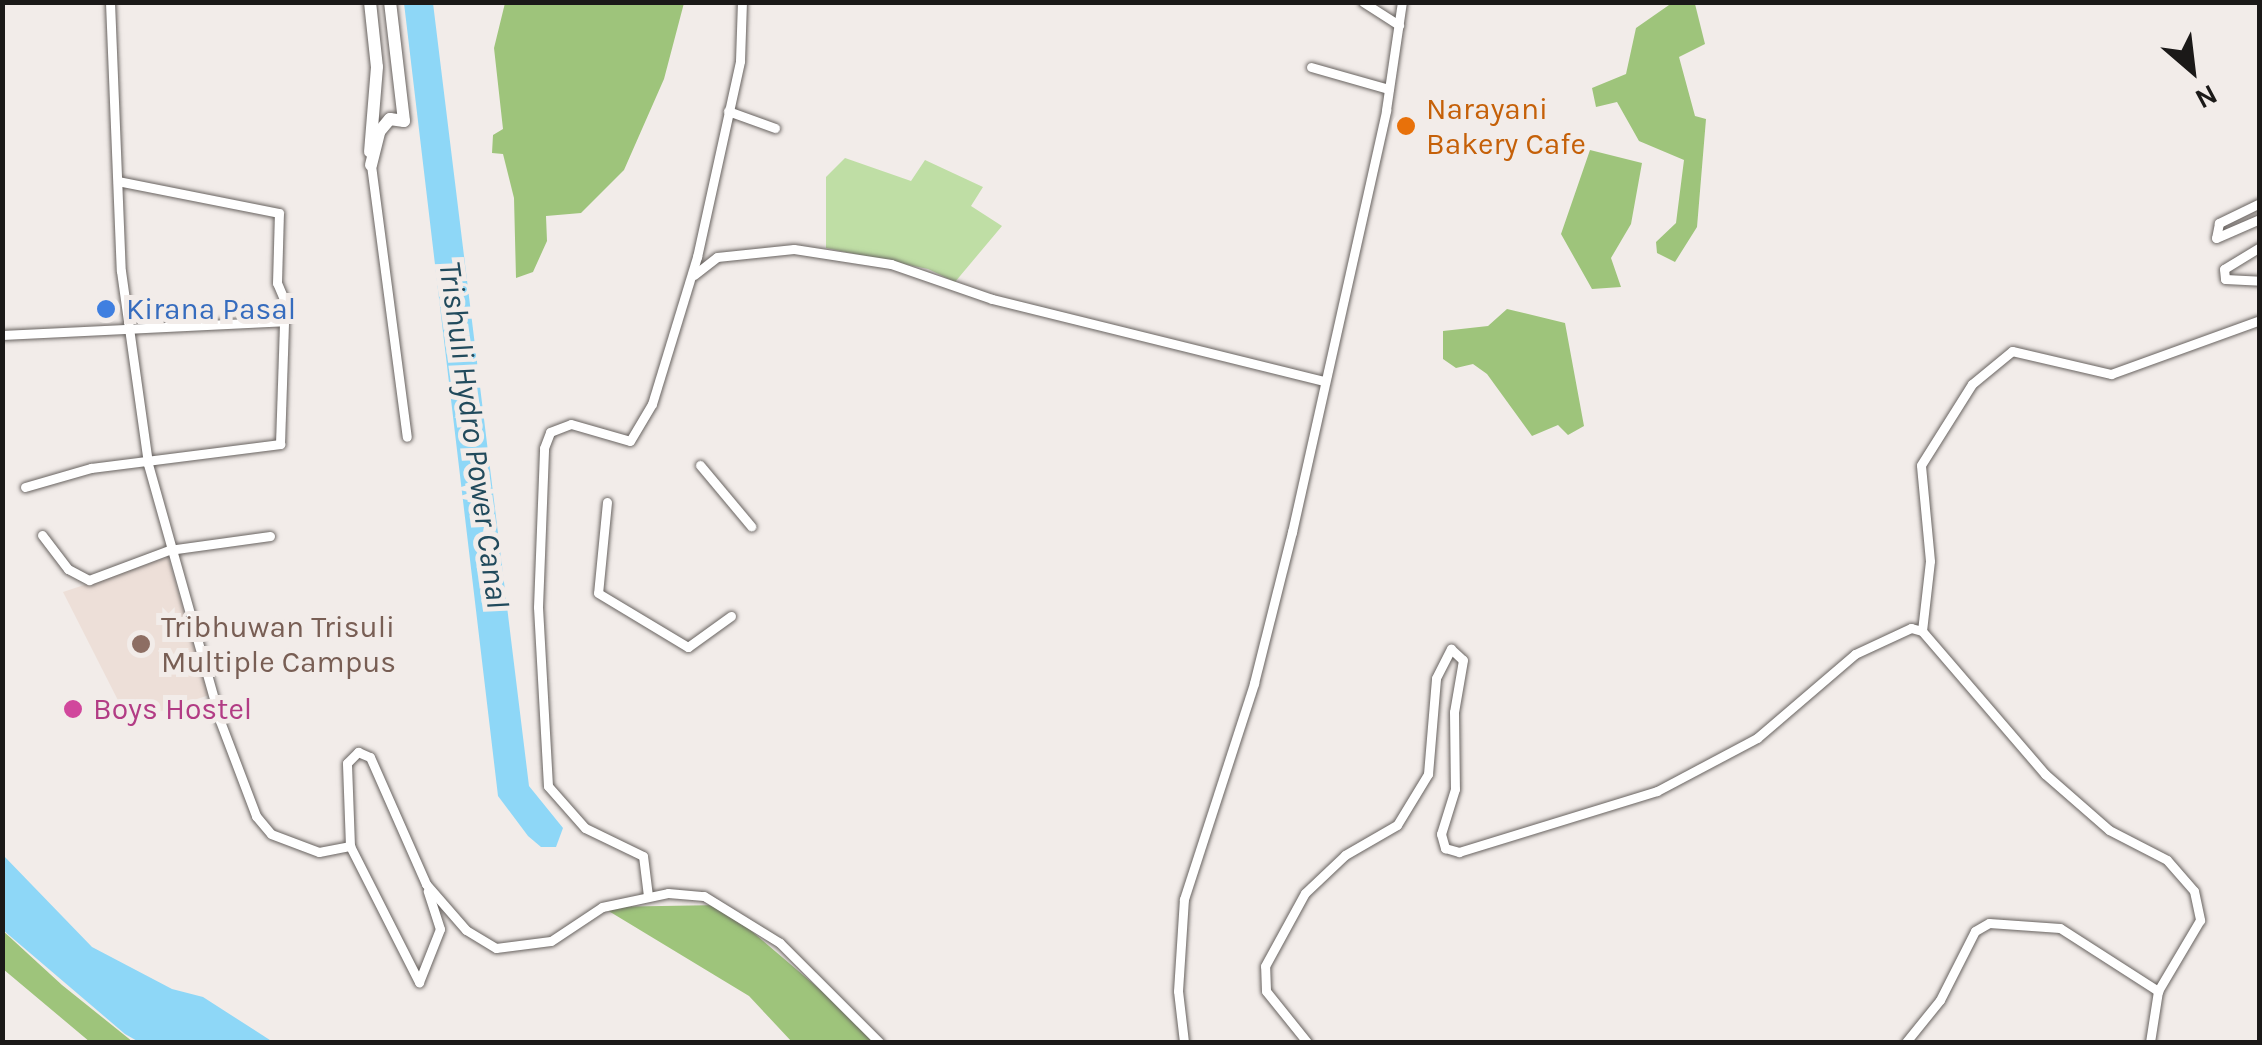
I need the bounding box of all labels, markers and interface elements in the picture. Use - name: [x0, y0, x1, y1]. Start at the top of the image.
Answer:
- north arrow: [2142, 20, 2242, 120]
- text: N: [2190, 78, 2223, 116]
- place label: Narayani Bakery Cafe: [1426, 91, 1586, 162]
- marker: Narayani Bakery Cafe: [1395, 115, 1417, 137]
- water label: Trishuli Hydro Power Canal: [430, 259, 516, 611]
- place label: Kirana Pasal: [126, 291, 296, 327]
- marker: Kirana Pasal: [95, 298, 117, 320]
- place label: Tribhuwan Trisuli Multiple Campus: [161, 609, 396, 680]
- marker: Tribhuwan Trisuli Multiple Campus: [130, 633, 152, 655]
- place label: Boys Hostel: [93, 691, 252, 727]
- marker: Boys Hostel: [62, 698, 84, 720]

